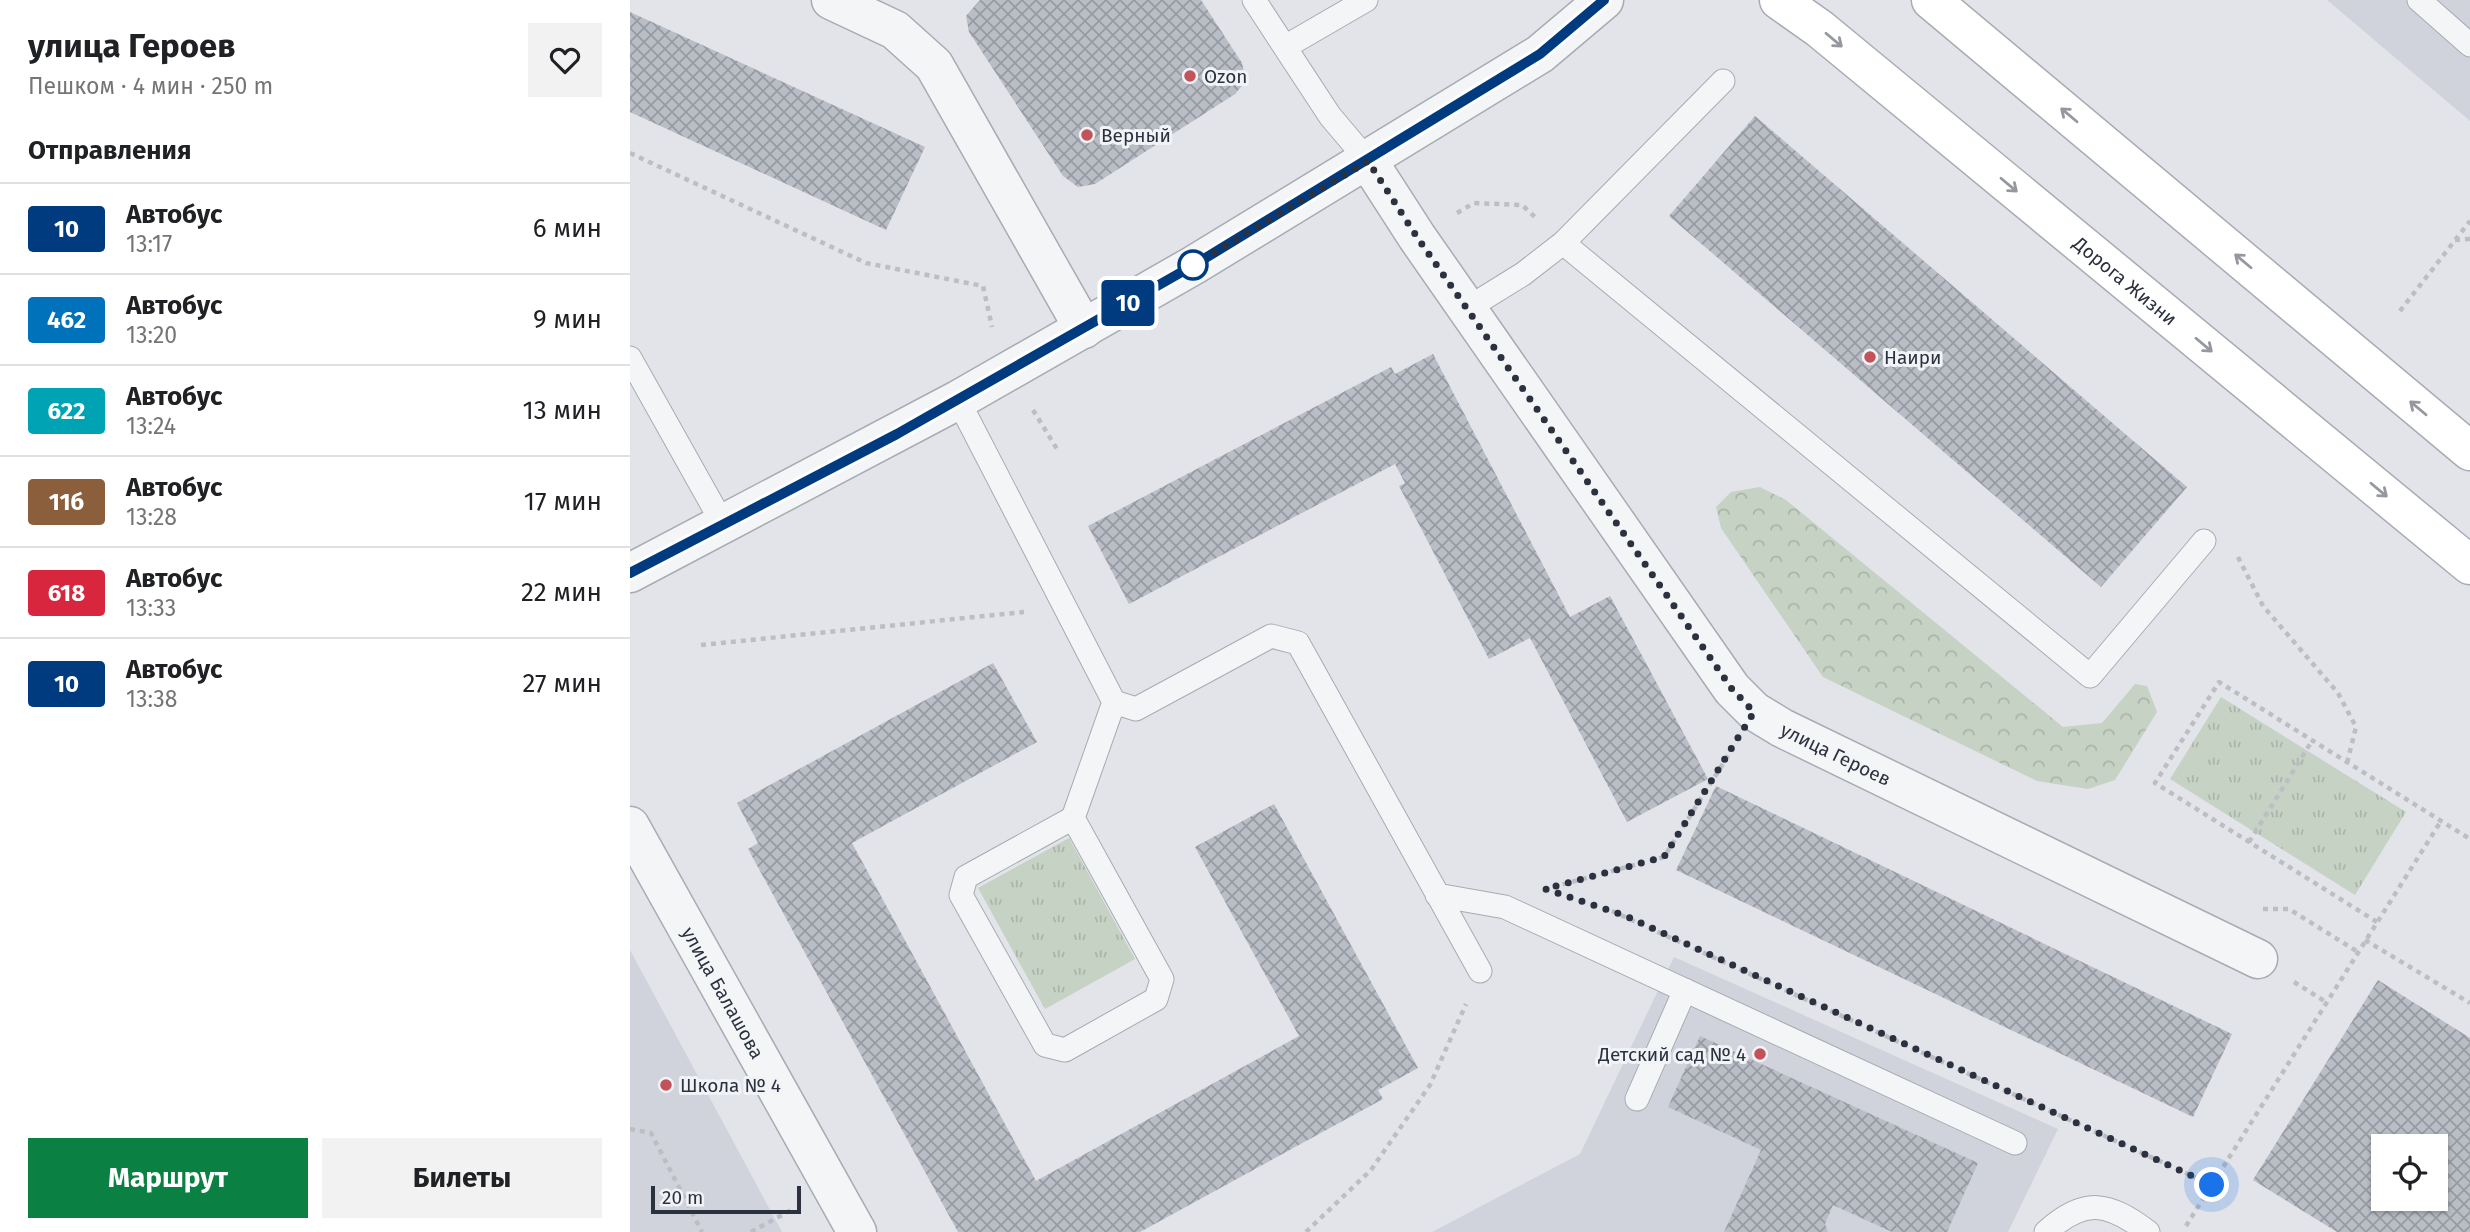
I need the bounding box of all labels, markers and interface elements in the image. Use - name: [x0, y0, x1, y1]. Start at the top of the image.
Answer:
- button: heart: [528, 23, 602, 97]
- text: улица Героев: [28, 26, 236, 66]
- one-way arrow: [1824, 32, 1842, 48]
- place label: Ozon: [1204, 65, 1247, 88]
- marker: Ozon: [1182, 68, 1198, 84]
- text: Пешком · 4 мин · 250 m: [28, 72, 273, 100]
- one-way arrow: [2060, 108, 2078, 123]
- place label: Верный: [1101, 124, 1171, 147]
- marker: Верный: [1079, 127, 1095, 143]
- text: Отправления: [28, 135, 191, 166]
- one-way arrow: [2000, 177, 2018, 193]
- text: Автобус: [126, 199, 223, 230]
- text: 6 мин: [533, 213, 602, 244]
- text: 10: [54, 215, 79, 243]
- text: 13:17: [126, 230, 172, 258]
- street label: Дорога Жизни: [2068, 231, 2181, 331]
- unlabelled marker: [1178, 250, 1208, 280]
- one-way arrow: [2235, 254, 2253, 269]
- line badge: 10: [1096, 280, 1160, 326]
- text: 10: [1115, 289, 1141, 317]
- text: Автобус: [126, 290, 223, 321]
- text: 9 мин: [533, 304, 602, 335]
- text: 462: [47, 306, 86, 334]
- text: 13:20: [126, 321, 177, 349]
- one-way arrow: [2194, 338, 2212, 353]
- place label: Наири: [1884, 346, 1941, 369]
- marker: Наири: [1862, 349, 1878, 365]
- text: Автобус: [126, 381, 223, 412]
- text: 13 мин: [522, 395, 602, 426]
- text: 622: [47, 397, 86, 425]
- one-way arrow: [2409, 400, 2427, 415]
- text: 13:24: [126, 412, 176, 440]
- text: Автобус: [126, 472, 223, 503]
- one-way arrow: [2370, 482, 2388, 498]
- text: 17 мин: [524, 486, 602, 517]
- text: 11б: [49, 488, 84, 516]
- text: 13:28: [126, 503, 177, 531]
- text: Автобус: [126, 563, 223, 594]
- text: 22 мин: [521, 577, 602, 608]
- text: 618: [48, 579, 85, 607]
- text: 13:33: [126, 594, 176, 622]
- text: Автобус: [126, 654, 223, 685]
- text: 27 мин: [522, 668, 602, 699]
- text: 10: [54, 670, 79, 698]
- text: 13:38: [126, 685, 177, 713]
- street label: улица Героев: [1777, 718, 1894, 791]
- street label: улица Балашова: [677, 923, 769, 1063]
- place label: Детский сад № 4: [1597, 1043, 1746, 1066]
- marker: Детский сад № 4: [1752, 1046, 1768, 1062]
- place label: Школа № 4: [680, 1074, 781, 1097]
- marker: Школа № 4: [658, 1077, 674, 1093]
- map controls: [2371, 1134, 2448, 1211]
- button: locate: [2371, 1134, 2448, 1211]
- button: Маршрут: [28, 1138, 308, 1218]
- button: Билеты: [322, 1138, 602, 1218]
- your location: [2194, 1167, 2229, 1202]
- scale bar: [651, 1183, 802, 1215]
- text: 20 m: [662, 1186, 703, 1209]

